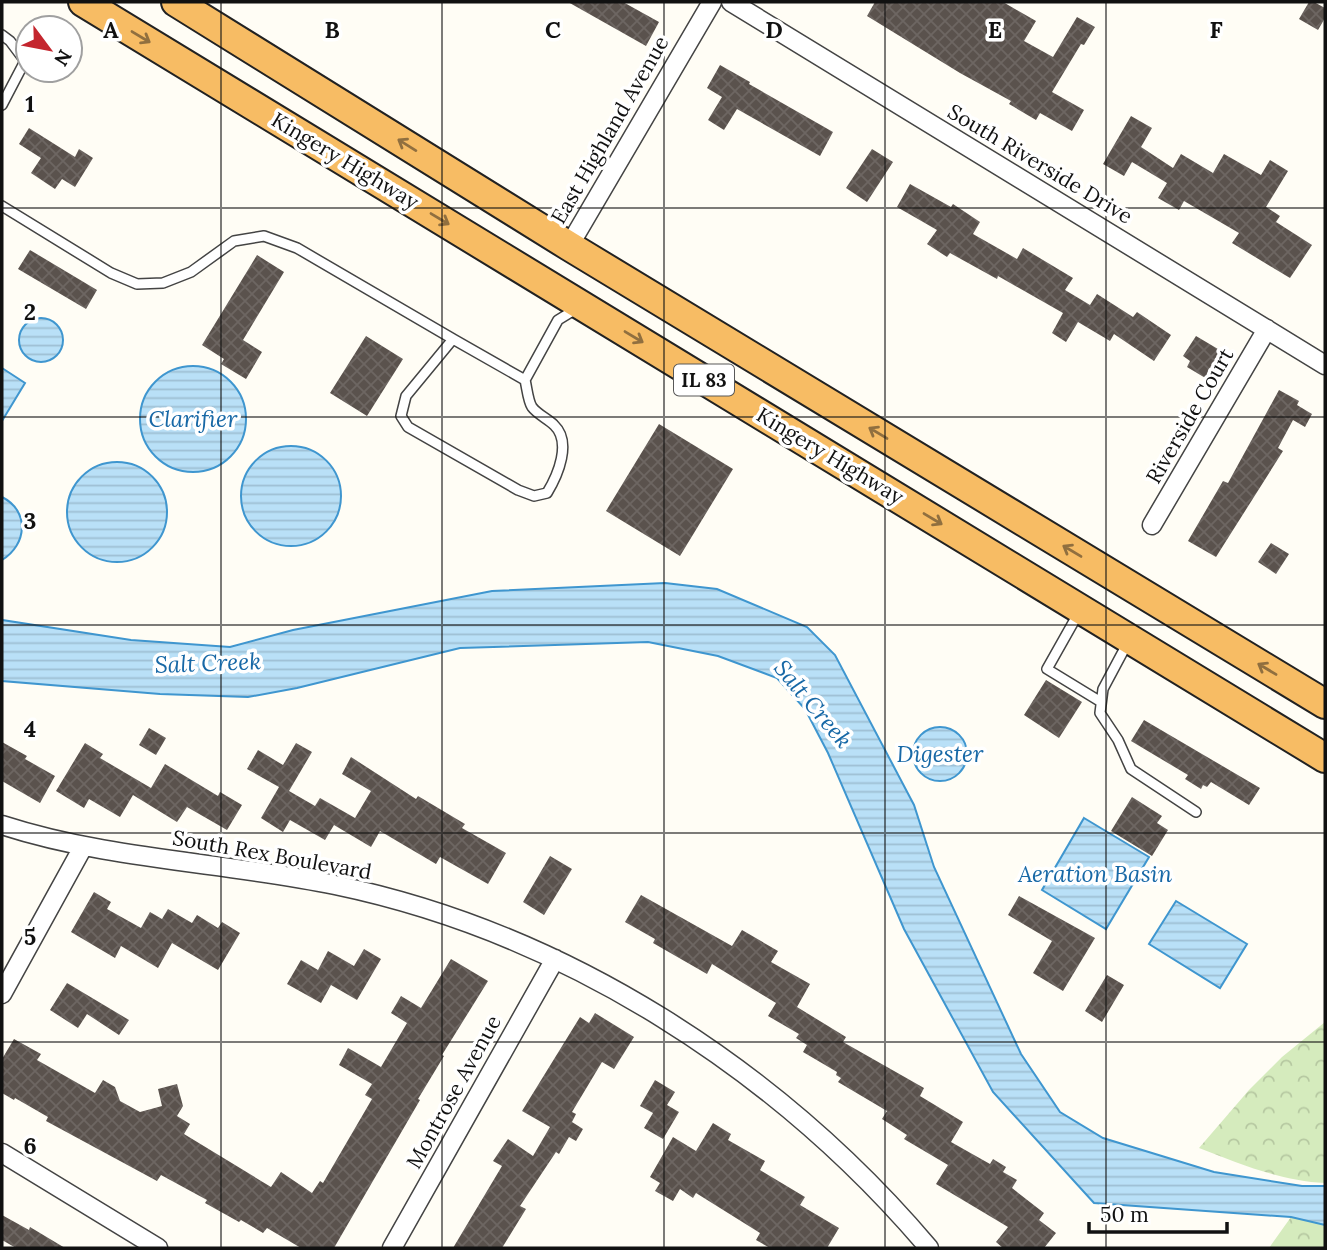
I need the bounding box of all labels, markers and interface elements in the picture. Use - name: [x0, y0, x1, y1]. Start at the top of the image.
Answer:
- north arrow: [14, 14, 84, 84]
- text: A: [103, 15, 119, 44]
- text: B: [324, 15, 340, 44]
- text: C: [545, 15, 561, 44]
- text: D: [765, 15, 783, 44]
- text: E: [988, 15, 1002, 44]
- text: F: [1209, 15, 1223, 44]
- one-way arrow: [131, 30, 150, 45]
- street label: East Highland Avenue: [545, 31, 674, 229]
- text: N: [49, 45, 77, 71]
- text: 1: [25, 89, 35, 118]
- street label: South Riverside Drive: [943, 98, 1137, 229]
- street label: Kingery Highway: [267, 106, 424, 215]
- one-way arrow: [397, 138, 417, 152]
- one-way arrow: [430, 212, 449, 227]
- text: 2: [24, 297, 36, 326]
- one-way arrow: [624, 331, 644, 345]
- street label: Riverside Court: [1140, 342, 1240, 488]
- road number: IL 83: [674, 364, 734, 396]
- street label: Kingery Highway: [752, 401, 909, 510]
- water label: Clarifier: [148, 404, 238, 433]
- one-way arrow: [868, 426, 888, 440]
- text: 3: [24, 506, 36, 535]
- one-way arrow: [923, 513, 943, 527]
- one-way arrow: [1063, 544, 1083, 558]
- water label: Salt Creek: [154, 646, 262, 679]
- water label: Salt Creek: [768, 654, 859, 754]
- one-way arrow: [1257, 661, 1277, 675]
- text: 4: [24, 714, 36, 743]
- water label: Digester: [897, 739, 984, 768]
- street label: South Rex Boulevard: [171, 824, 374, 885]
- water label: Aeration Basin: [1017, 859, 1172, 888]
- text: 5: [24, 922, 36, 951]
- street label: Montrose Avenue: [400, 1010, 507, 1173]
- text: 6: [23, 1131, 37, 1160]
- scale bar: [1089, 1190, 1227, 1234]
- text: 50 m: [1100, 1201, 1149, 1228]

